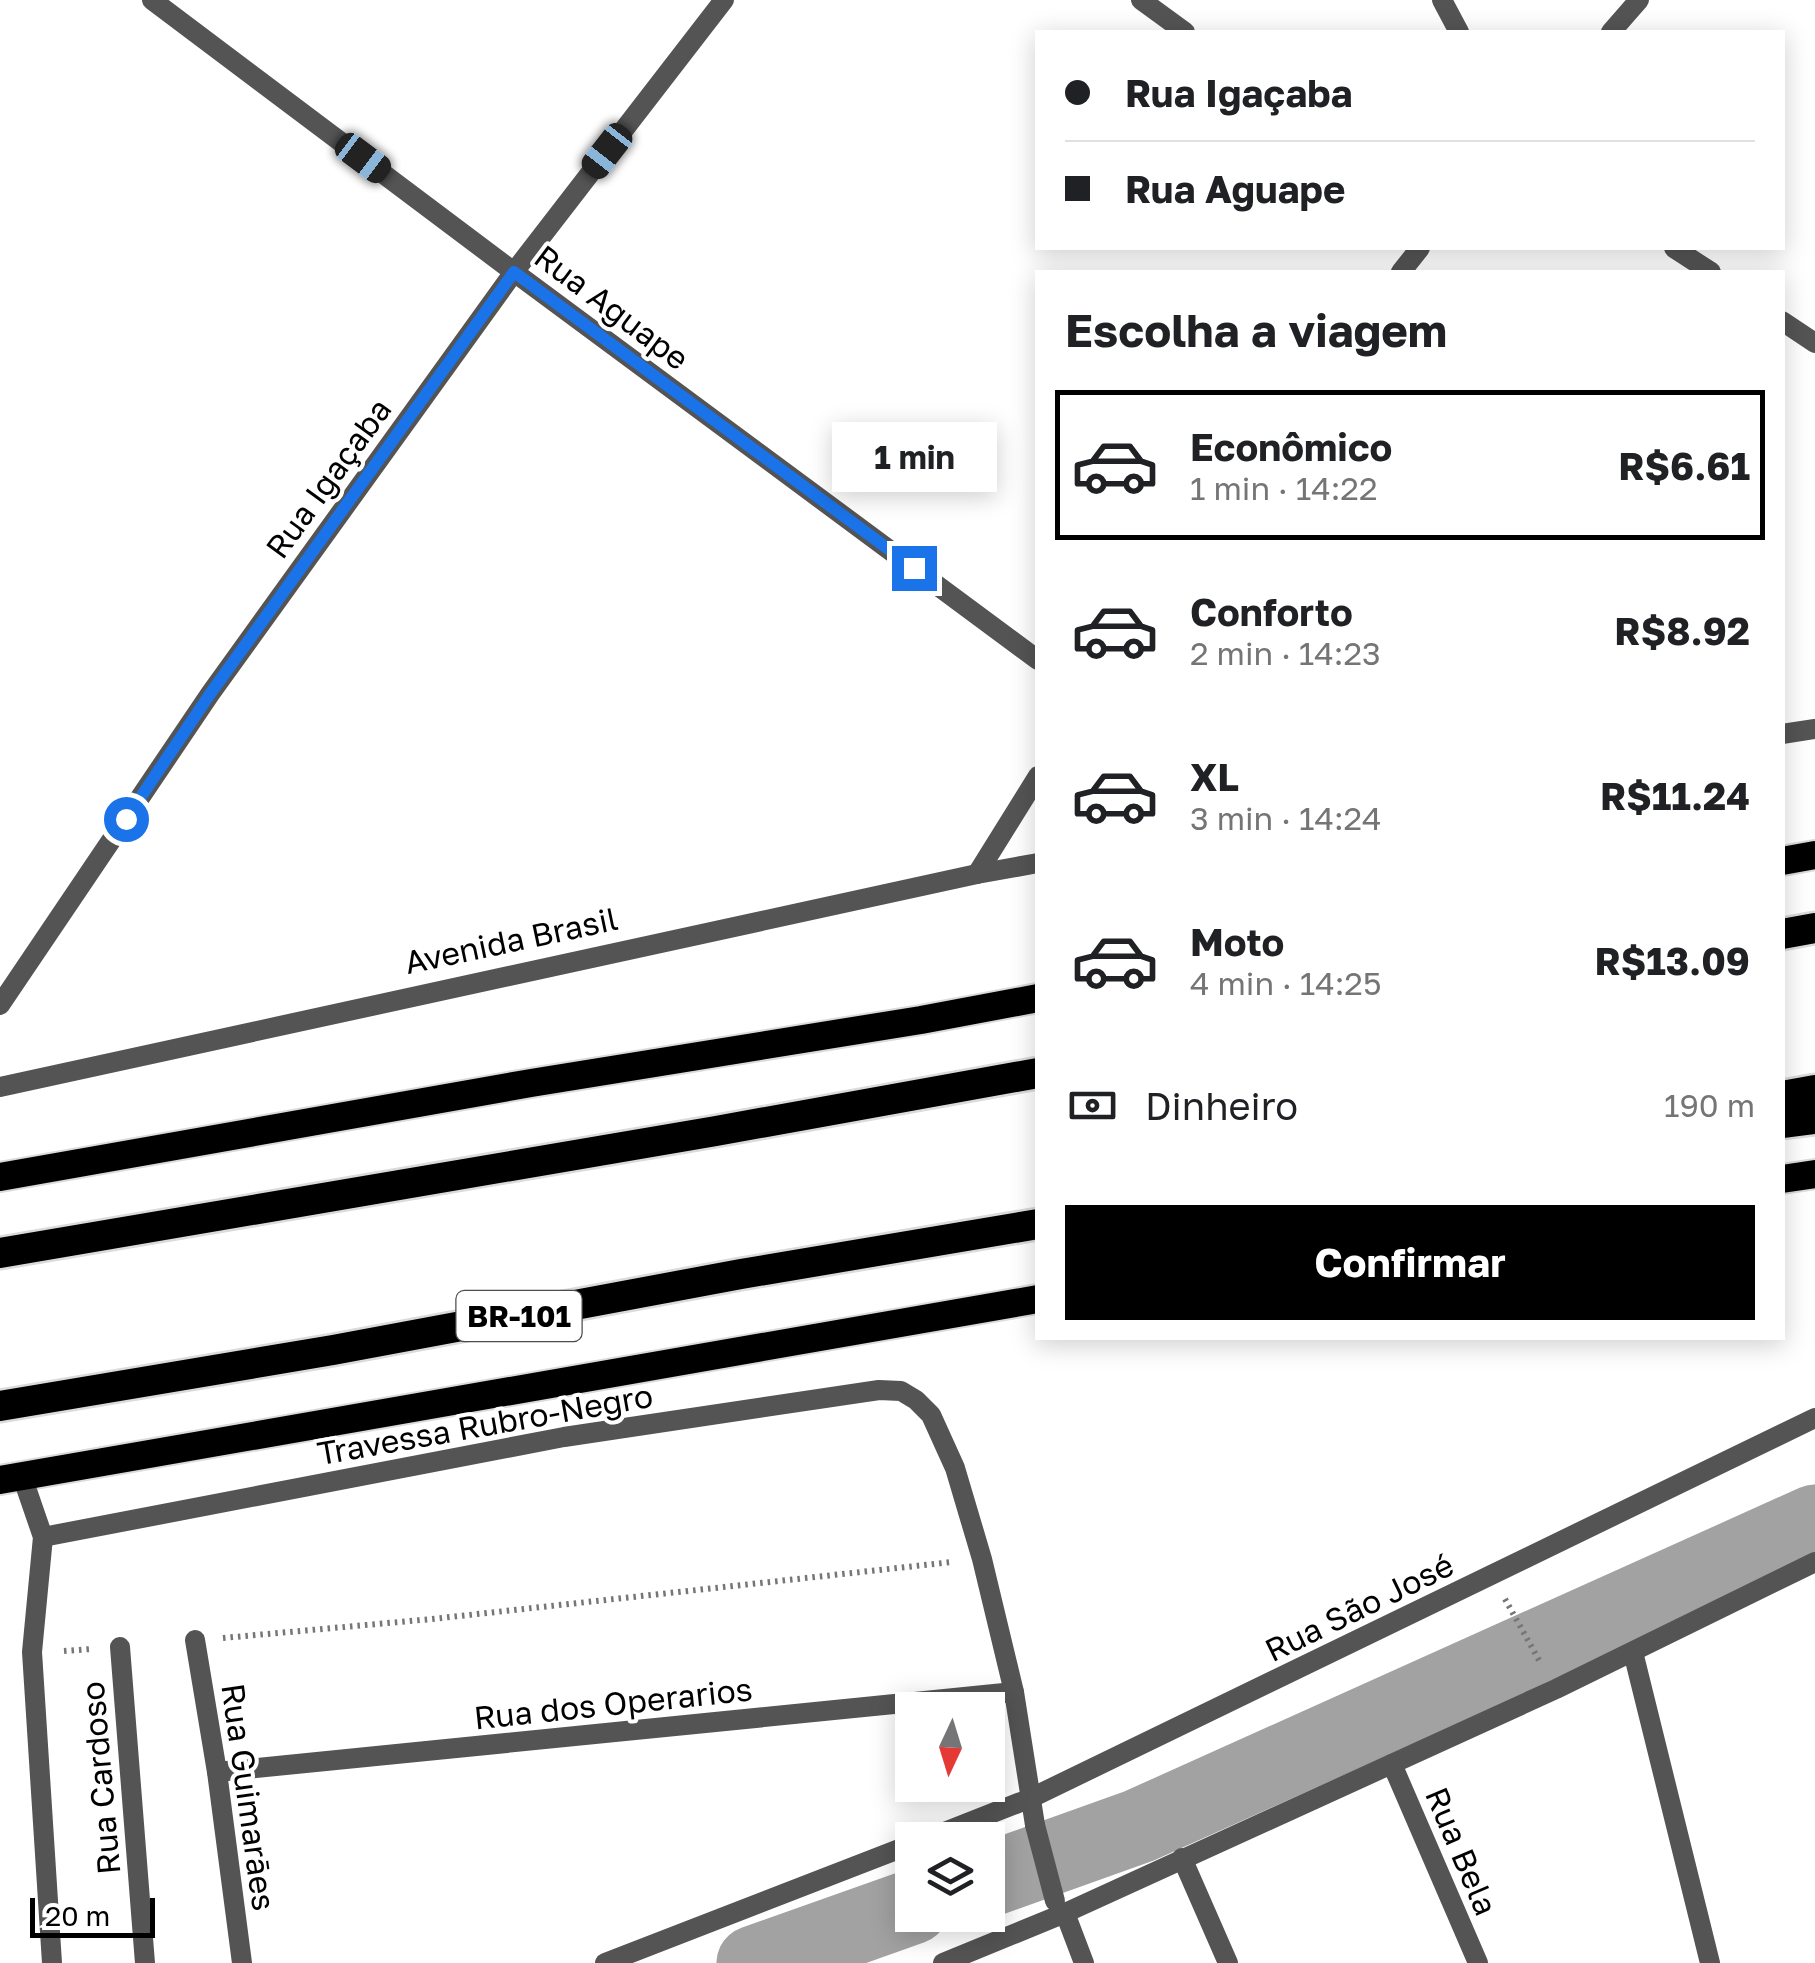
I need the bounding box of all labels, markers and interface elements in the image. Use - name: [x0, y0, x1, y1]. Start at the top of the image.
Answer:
- text: Rua Igaçaba: [1125, 70, 1353, 115]
- car: [577, 118, 637, 184]
- car: [330, 128, 396, 188]
- text: Rua Aguape: [1125, 166, 1345, 211]
- street label: Rua Aguape: [527, 237, 697, 377]
- text: Escolha a viagem: [1065, 303, 1447, 357]
- street label: Rua Igaçaba: [257, 391, 399, 565]
- icon: car: [1070, 420, 1160, 510]
- callout: 1 min: [832, 423, 996, 493]
- text: Econômico: [1190, 424, 1392, 469]
- text: 1 min: [874, 438, 955, 476]
- text: R$6.61: [1618, 443, 1750, 488]
- text: 1 min · 14:22: [1190, 469, 1377, 507]
- route end: [892, 546, 937, 591]
- icon: car: [1070, 585, 1160, 675]
- text: Conforto: [1190, 589, 1353, 634]
- text: R$8.92: [1614, 608, 1750, 653]
- text: 2 min · 14:23: [1190, 634, 1381, 672]
- icon: car: [1070, 750, 1160, 840]
- text: XL: [1190, 754, 1239, 799]
- text: R$11.24: [1600, 773, 1750, 818]
- route start: [104, 797, 149, 842]
- text: 3 min · 14:24: [1190, 799, 1382, 837]
- street label: Avenida Brasil: [401, 899, 621, 981]
- icon: car: [1070, 915, 1160, 1005]
- text: Moto: [1190, 919, 1284, 964]
- text: R$13.09: [1594, 938, 1750, 983]
- text: 4 min · 14:25: [1190, 964, 1381, 1002]
- icon: cash: [1065, 1078, 1120, 1133]
- text: Dinheiro: [1145, 1083, 1298, 1128]
- text: 190 m: [1664, 1086, 1755, 1124]
- button: Confirmar: [1065, 1205, 1755, 1320]
- road number: BR-101: [456, 1291, 582, 1341]
- street label: Travessa Rubro-Negro: [314, 1376, 656, 1472]
- street label: Rua São José: [1259, 1545, 1459, 1669]
- street label: Rua dos Operarios: [472, 1669, 754, 1737]
- street label: Rua Cardoso: [73, 1680, 127, 1876]
- street label: Rua Guimarāes: [214, 1681, 284, 1913]
- north arrow: [895, 1692, 1005, 1802]
- map controls: [895, 1692, 1005, 1932]
- street label: Rua Bela: [1418, 1781, 1506, 1921]
- button: layers: [895, 1822, 1005, 1932]
- scale bar: [30, 1893, 155, 1938]
- text: 20 m: [45, 1899, 110, 1932]

